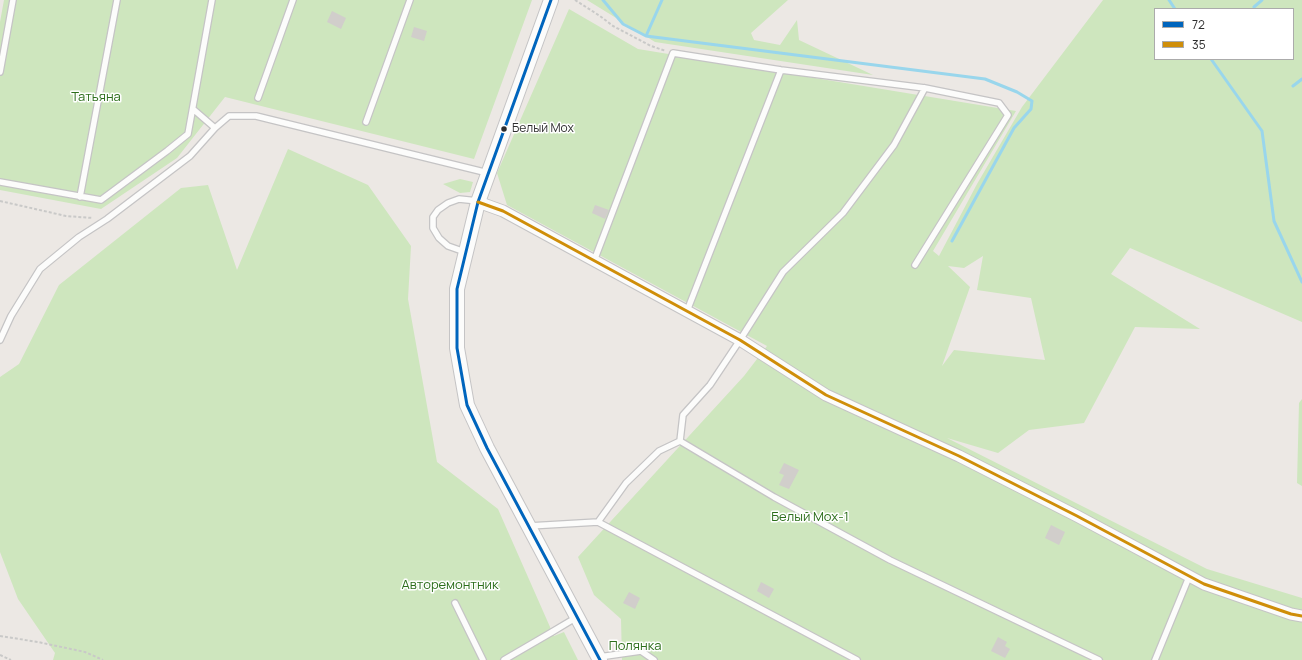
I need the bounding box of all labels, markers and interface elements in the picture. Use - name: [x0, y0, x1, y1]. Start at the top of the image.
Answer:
- legend: [1154, 8, 1294, 60]
- text: 72: [1192, 16, 1205, 33]
- text: 35: [1192, 36, 1206, 53]
- park label: Татьяна: [71, 89, 121, 105]
- place label: Белый Мох: [512, 122, 574, 136]
- marker: Белый Мох: [499, 124, 509, 134]
- park label: Белый Мох-1: [771, 509, 849, 525]
- park label: Авторемонтник: [402, 577, 498, 593]
- park label: Полянка: [609, 638, 661, 654]

